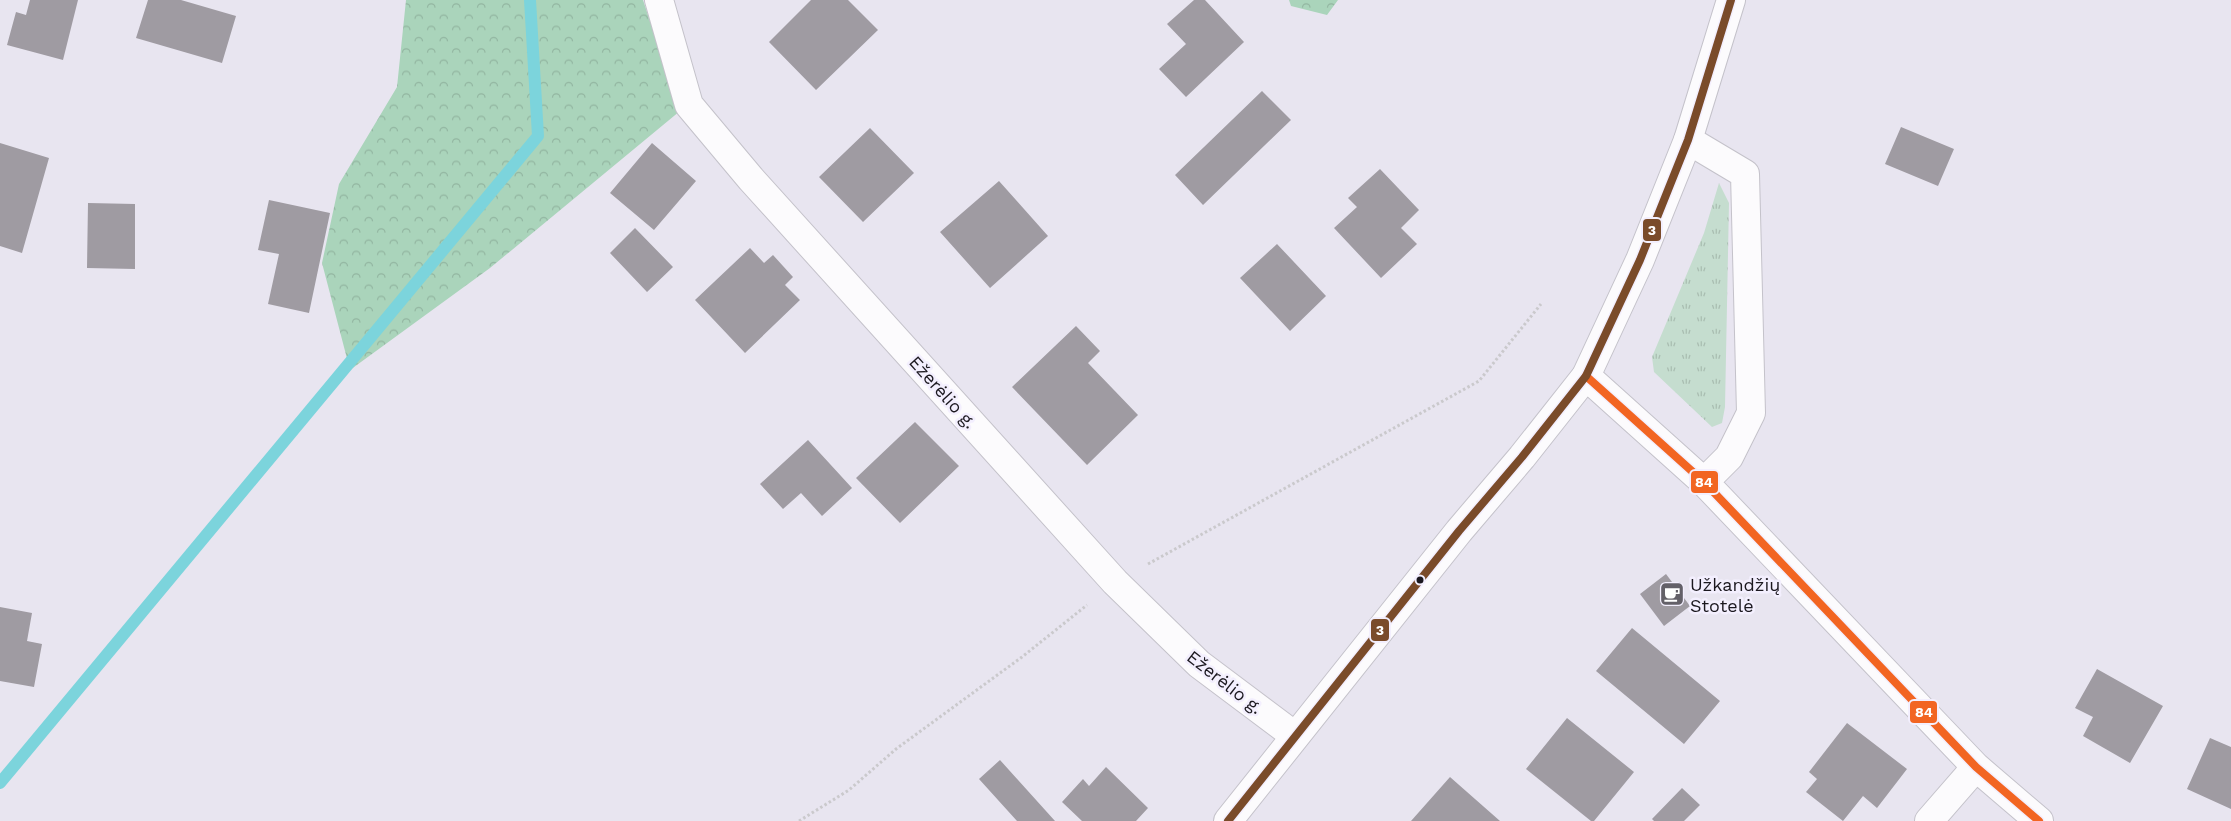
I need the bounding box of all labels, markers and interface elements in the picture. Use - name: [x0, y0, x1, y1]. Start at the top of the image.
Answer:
- line badge: 3: [1642, 218, 1662, 242]
- text: 3: [1648, 222, 1656, 238]
- street label: Ežerėlio g.: [905, 351, 981, 433]
- line badge: 84: [1690, 470, 1719, 494]
- text: 84: [1695, 474, 1713, 490]
- place label: Užkandžių Stotelė: [1690, 574, 1780, 616]
- unlabelled marker: [1415, 575, 1425, 585]
- cafe icon: Užkandžių Stotelė: [1659, 581, 1685, 607]
- line badge: 3: [1370, 618, 1390, 642]
- text: 3: [1376, 622, 1384, 638]
- street label: Ežerėlio g.: [1183, 646, 1267, 718]
- line badge: 84: [1909, 700, 1938, 724]
- text: 84: [1915, 704, 1933, 720]

